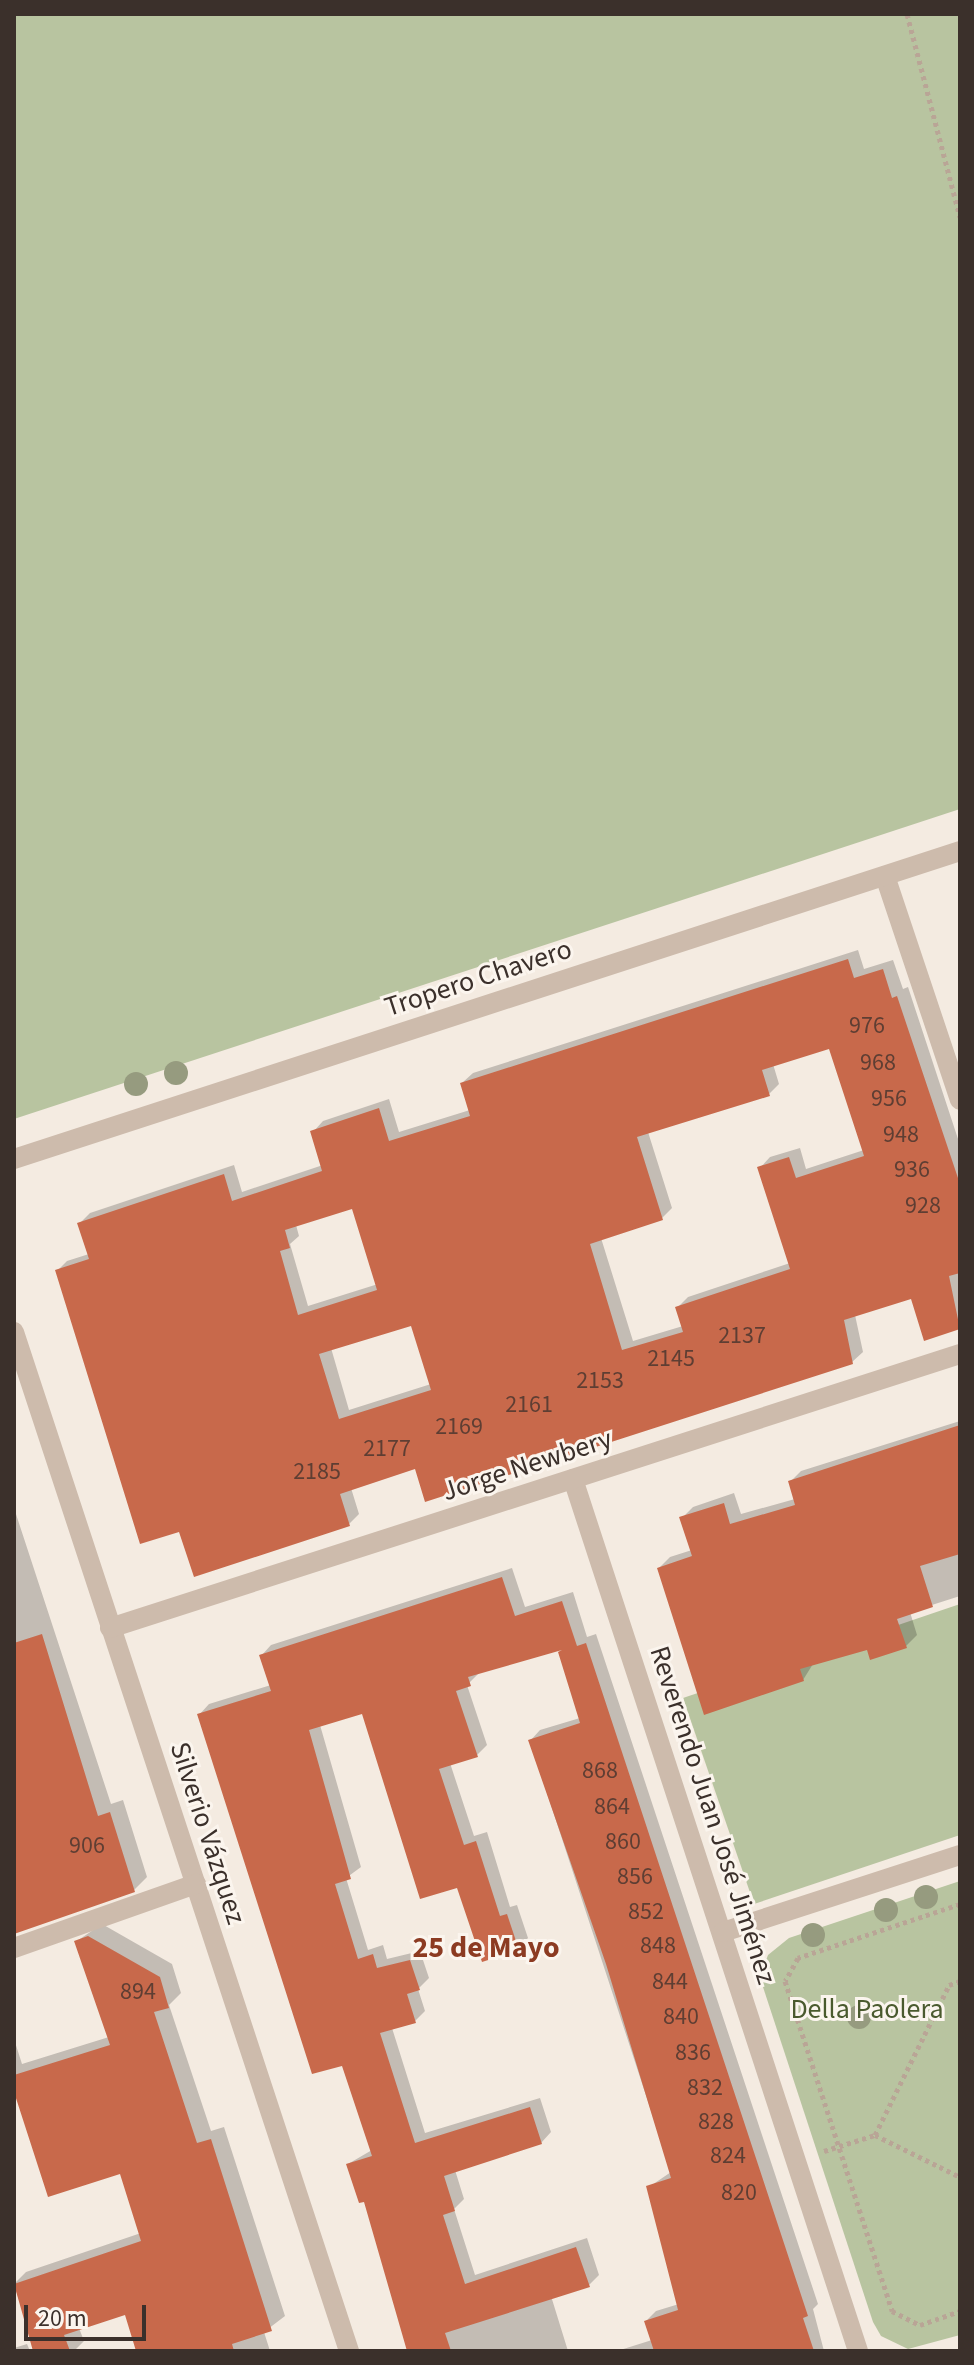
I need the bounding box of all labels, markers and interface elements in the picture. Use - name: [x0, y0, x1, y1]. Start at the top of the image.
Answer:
- street label: Tropero Chavero: [380, 932, 576, 1024]
- house number: 976: [849, 1012, 885, 1040]
- house number: 968: [860, 1049, 896, 1077]
- house number: 956: [871, 1085, 907, 1113]
- house number: 948: [883, 1121, 919, 1149]
- house number: 936: [894, 1156, 930, 1184]
- house number: 928: [905, 1192, 941, 1220]
- house number: 2137: [718, 1322, 766, 1350]
- house number: 2145: [647, 1345, 695, 1373]
- house number: 2153: [576, 1367, 624, 1395]
- house number: 2161: [505, 1391, 553, 1419]
- house number: 2169: [435, 1413, 483, 1441]
- street label: Jorge Newbery: [438, 1422, 616, 1508]
- house number: 2177: [363, 1435, 411, 1463]
- house number: 2185: [293, 1458, 341, 1486]
- street label: Reverendo Juan José Jiménez: [642, 1642, 784, 1988]
- street label: Silverio Vázquez: [163, 1738, 253, 1928]
- house number: 868: [582, 1757, 618, 1785]
- house number: 864: [594, 1793, 630, 1821]
- house number: 860: [605, 1828, 641, 1856]
- house number: 906: [69, 1832, 105, 1860]
- house number: 856: [617, 1863, 653, 1891]
- house number: 852: [628, 1898, 664, 1926]
- district label: 25 de Mayo: [412, 1930, 560, 1966]
- house number: 848: [640, 1932, 676, 1960]
- house number: 844: [652, 1968, 688, 1996]
- house number: 894: [120, 1978, 156, 2006]
- park label: Della Paolera: [790, 1992, 944, 2026]
- house number: 840: [663, 2003, 699, 2031]
- house number: 836: [675, 2039, 711, 2067]
- house number: 832: [687, 2074, 723, 2102]
- house number: 828: [698, 2108, 734, 2136]
- house number: 824: [710, 2142, 746, 2170]
- house number: 820: [721, 2179, 757, 2207]
- scale bar: [28, 2289, 150, 2339]
- text: 20 m: [38, 2301, 87, 2336]

